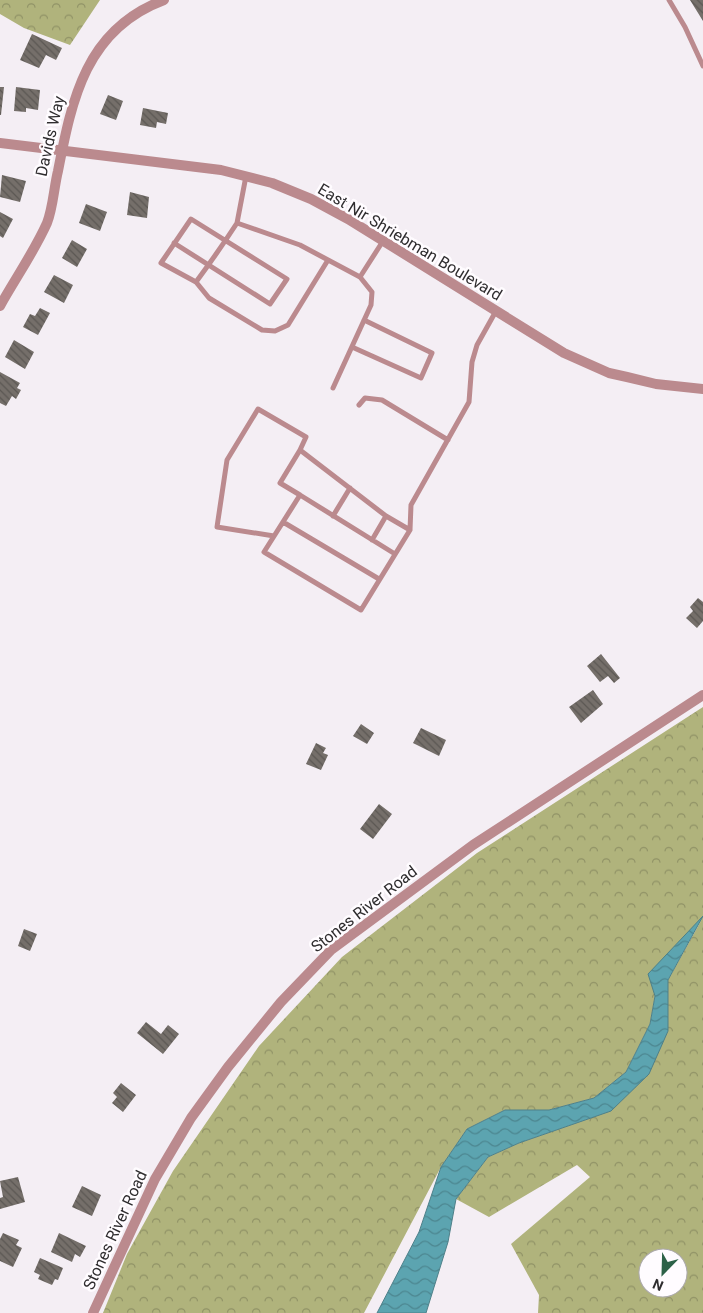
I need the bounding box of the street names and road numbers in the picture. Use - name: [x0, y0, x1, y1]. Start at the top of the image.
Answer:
- street label: Davids Way: [32, 93, 69, 178]
- street label: East Nir Shriebman Boulevard: [315, 179, 505, 305]
- street label: Stones River Road: [307, 862, 421, 956]
- street label: Stones River Road: [79, 1167, 151, 1293]

